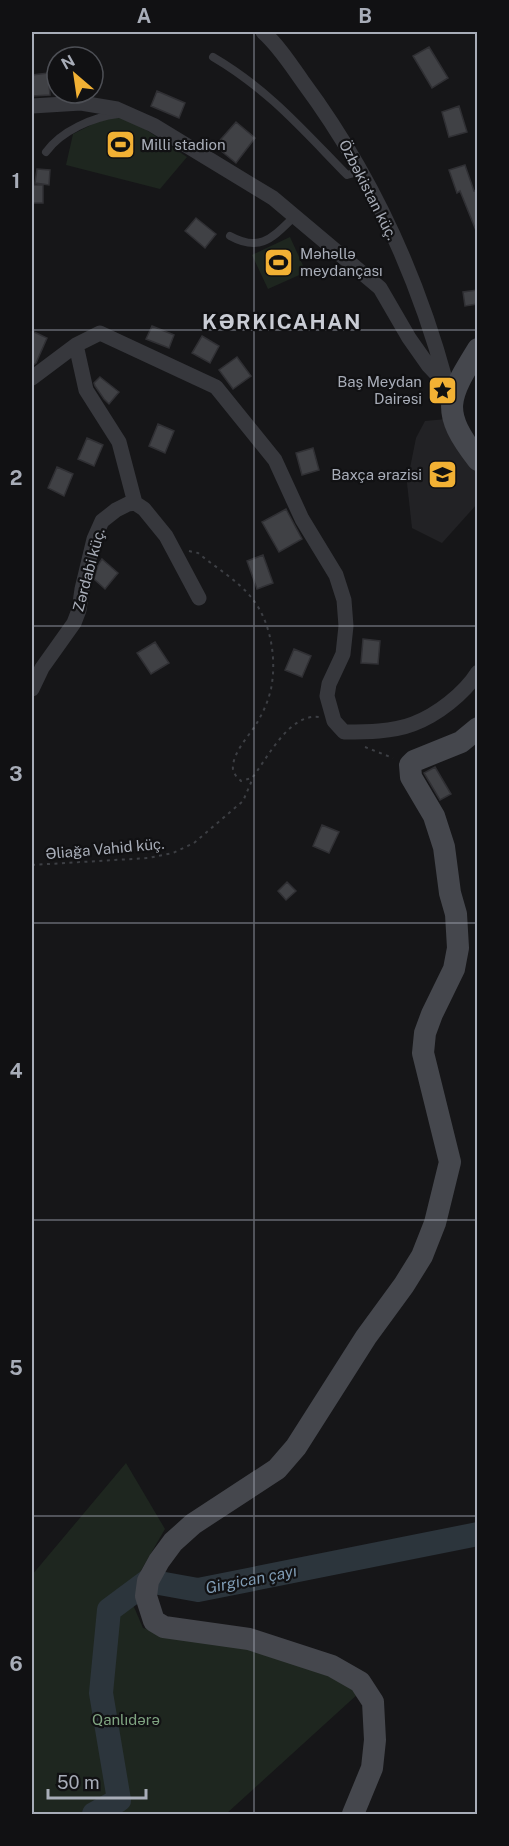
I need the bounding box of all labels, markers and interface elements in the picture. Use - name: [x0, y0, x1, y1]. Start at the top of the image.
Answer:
- text: A: [137, 4, 151, 28]
- text: B: [358, 4, 372, 28]
- north arrow: [45, 45, 105, 105]
- text: N: [58, 51, 78, 74]
- sports icon: Milli stadion: [104, 129, 136, 161]
- place label: Milli stadion: [141, 136, 226, 153]
- street label: Özbəkistan küç.: [336, 136, 402, 243]
- text: 1: [12, 169, 20, 193]
- place label: Məhəllə meydançası: [300, 245, 383, 279]
- sports icon: Məhəllə meydançası: [263, 247, 295, 279]
- district label: KƏRKICAHAN: [202, 309, 362, 334]
- place label: Baş Meydan Dairəsi: [337, 373, 422, 407]
- place icon: Baş Meydan Dairəsi: [427, 375, 459, 407]
- school or university icon: Baxça ərazisi: [427, 459, 459, 491]
- text: 2: [10, 466, 22, 490]
- place label: Baxça ərazisi: [331, 466, 422, 483]
- street label: Zərdabi küç.: [69, 526, 108, 613]
- text: 3: [9, 762, 23, 786]
- street label: Əliağa Vahid küç.: [45, 835, 165, 862]
- text: 4: [9, 1059, 23, 1083]
- text: 5: [9, 1356, 23, 1380]
- water label: Girgican çayı: [204, 1561, 298, 1598]
- text: 6: [9, 1652, 23, 1676]
- park label: Qanlıdərə: [92, 1711, 160, 1728]
- scale bar: [48, 1762, 146, 1800]
- text: 50 m: [57, 1772, 100, 1793]

